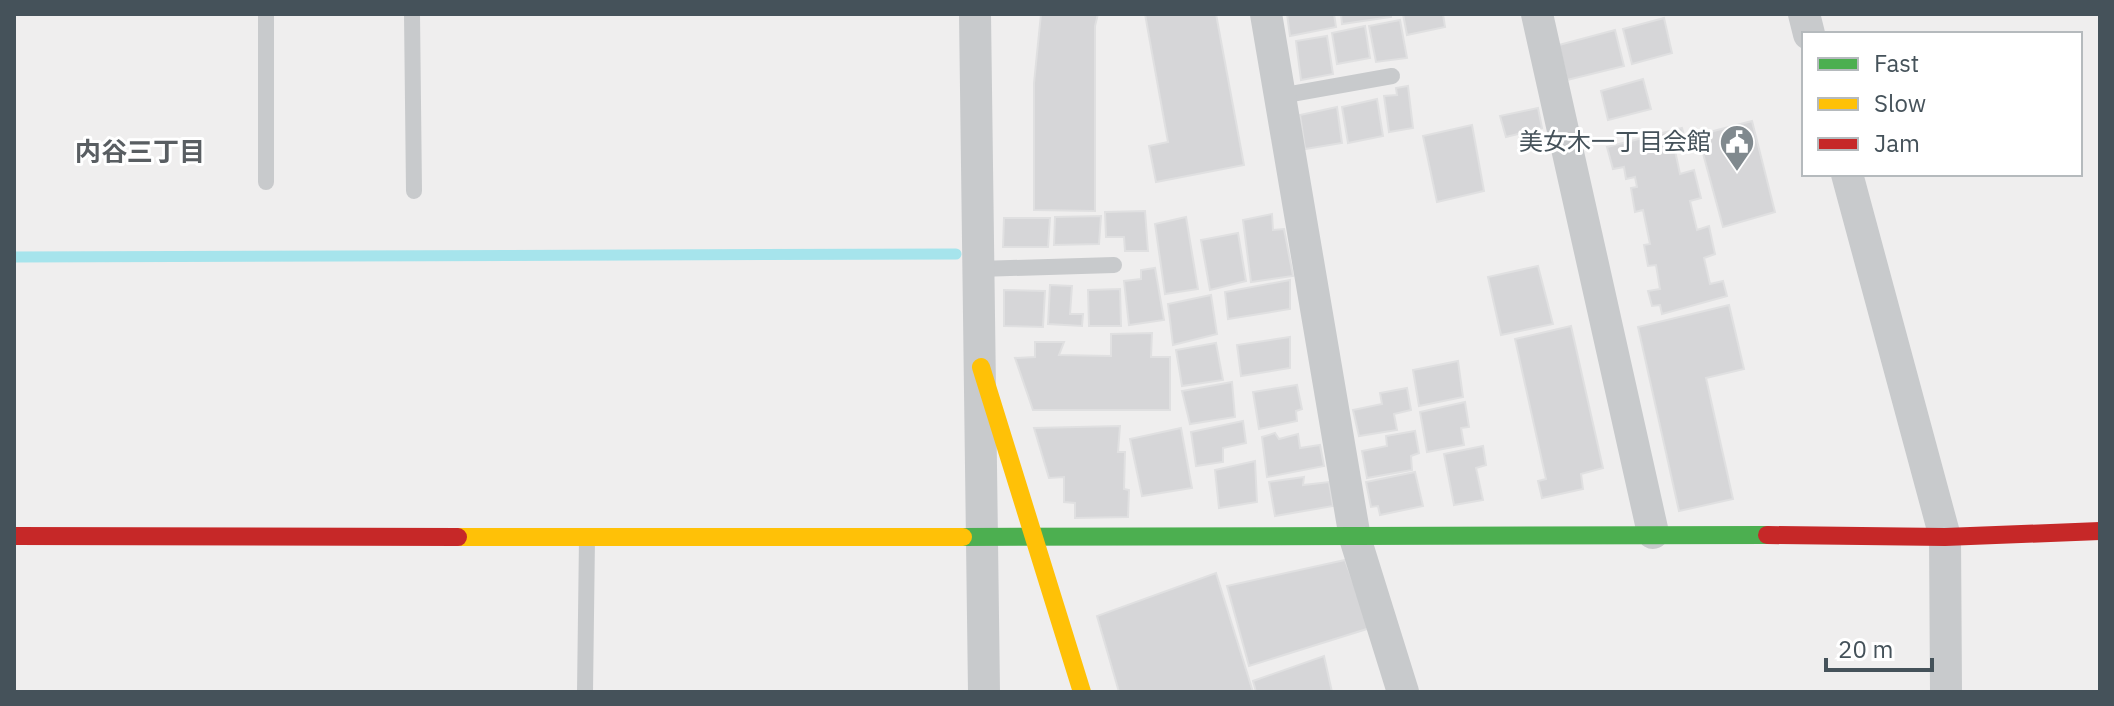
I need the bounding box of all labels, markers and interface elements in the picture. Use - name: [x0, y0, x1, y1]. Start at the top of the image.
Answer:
- legend: [1802, 32, 2082, 176]
- text: Fast: [1874, 47, 1919, 79]
- text: Slow: [1874, 87, 1926, 119]
- public building icon: 美女木一丁目会館: [1718, 123, 1756, 173]
- place label: 美女木一丁目会館: [1519, 125, 1711, 157]
- text: Jam: [1874, 127, 1920, 159]
- district label: 内谷三丁目: [75, 134, 205, 168]
- scale bar: [1826, 622, 1932, 672]
- text: 20 m: [1838, 633, 1893, 665]

